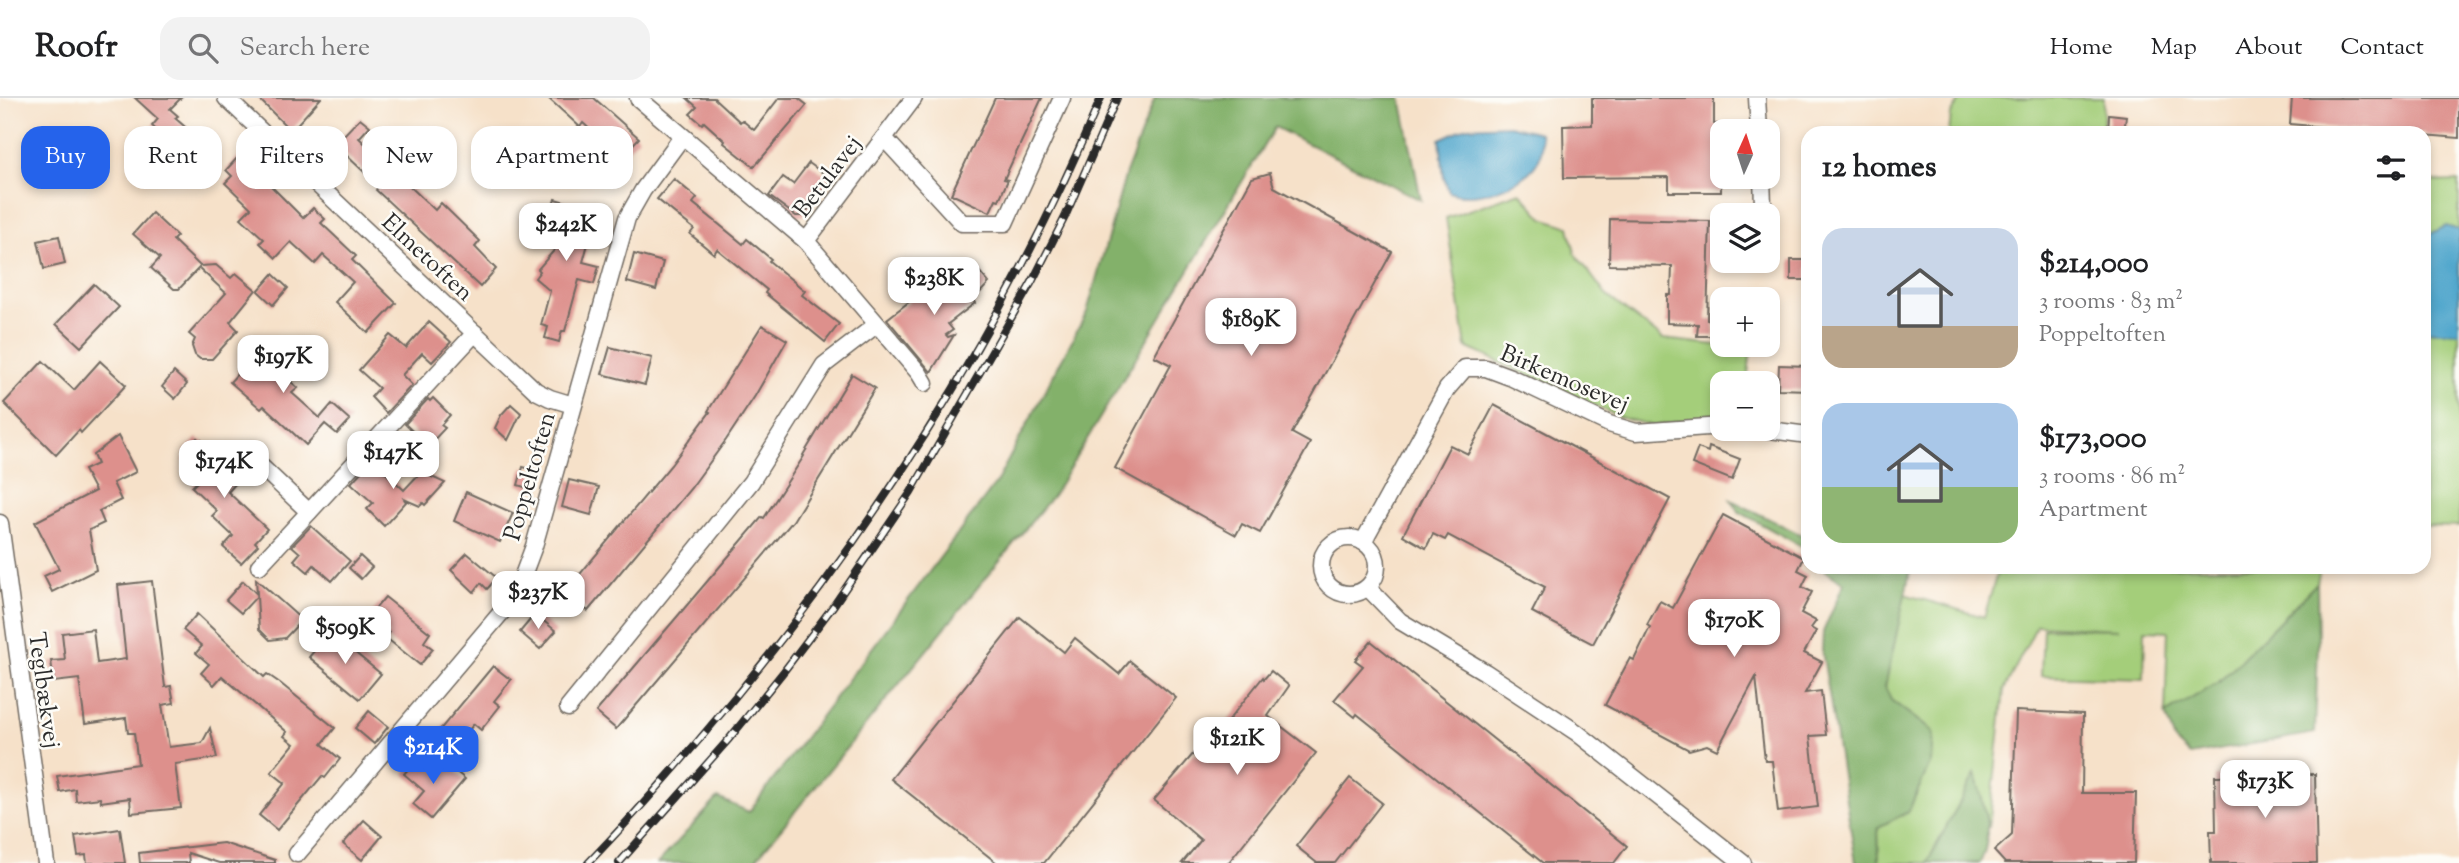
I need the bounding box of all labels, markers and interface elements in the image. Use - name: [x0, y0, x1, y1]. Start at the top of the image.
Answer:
- search box: [160, 17, 650, 80]
- text: Roofr: [35, 24, 118, 72]
- icon: search: [184, 29, 222, 67]
- text: Search here: [240, 30, 370, 67]
- text: Home: [2050, 31, 2113, 65]
- text: Map: [2151, 31, 2197, 65]
- text: About: [2235, 31, 2302, 65]
- text: Contact: [2340, 31, 2424, 65]
- north arrow: [1710, 119, 1780, 189]
- map controls: [1710, 119, 1780, 441]
- chip: Buy: [21, 126, 110, 189]
- chip: Rent: [124, 126, 222, 189]
- chip: Filters: [236, 126, 348, 189]
- chip: New: [362, 126, 457, 189]
- chip: Apartment: [471, 126, 633, 189]
- street label: Betulavej: [786, 129, 871, 225]
- text: 12 homes: [1822, 147, 1937, 190]
- icon: filters: [2372, 149, 2410, 187]
- button: layers: [1710, 203, 1780, 273]
- pin: $242K: [517, 204, 615, 263]
- street label: Elmetoften: [373, 207, 480, 310]
- text: $242K: [535, 209, 597, 242]
- text: $214,000: [2039, 243, 2149, 286]
- icon: home: [1878, 256, 1962, 340]
- pin: $238K: [885, 258, 983, 317]
- text: $238K: [904, 263, 964, 296]
- text: 3 rooms · 83 m²: [2039, 286, 2183, 319]
- button: +: [1710, 287, 1780, 357]
- pin: $189K: [1202, 299, 1300, 358]
- text: $189K: [1221, 304, 1281, 337]
- text: Poppeltoften: [2039, 319, 2166, 352]
- pin: $197K: [234, 336, 332, 395]
- street label: Birkemosevej: [1494, 337, 1634, 422]
- text: $197K: [253, 341, 313, 374]
- button: −: [1710, 371, 1780, 441]
- street label: Poppeltoften: [496, 408, 566, 545]
- text: $173,000: [2039, 418, 2147, 461]
- icon: home: [1878, 431, 1962, 515]
- pin: $147K: [344, 432, 442, 491]
- text: $147K: [363, 437, 423, 470]
- pin: $174K: [175, 440, 273, 500]
- text: $174K: [195, 446, 253, 479]
- text: 3 rooms · 86 m²: [2039, 461, 2185, 494]
- text: Apartment: [2039, 494, 2148, 527]
- pin: $237K: [489, 572, 587, 631]
- text: $237K: [508, 577, 568, 610]
- pin: $170K: [1685, 600, 1783, 659]
- text: $170K: [1704, 605, 1764, 638]
- pin: $509K: [296, 606, 394, 666]
- text: $509K: [315, 612, 375, 645]
- street label: Teglbækvej: [18, 630, 68, 751]
- pin: $121K: [1188, 718, 1286, 777]
- text: $121K: [1209, 723, 1265, 756]
- pin: $214K: [384, 726, 482, 786]
- text: $214K: [403, 732, 463, 765]
- pin: $173K: [2216, 760, 2314, 820]
- text: $173K: [2236, 766, 2294, 799]

